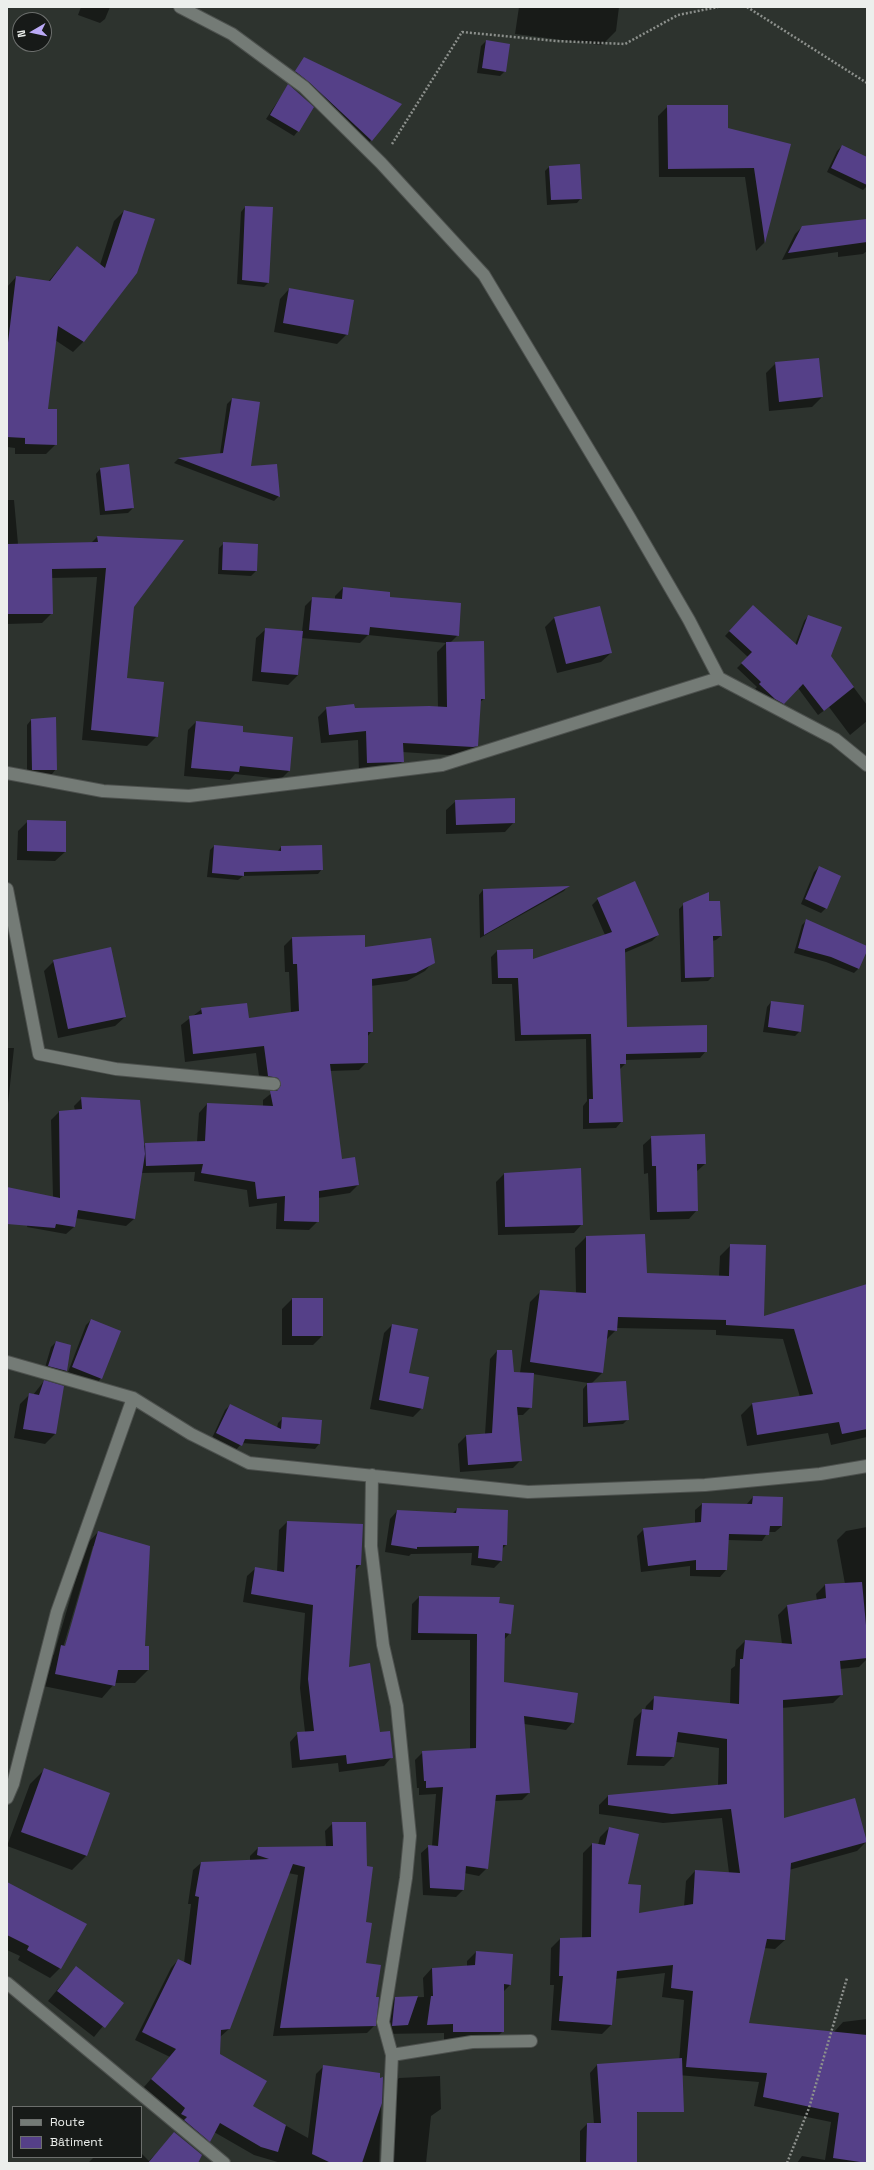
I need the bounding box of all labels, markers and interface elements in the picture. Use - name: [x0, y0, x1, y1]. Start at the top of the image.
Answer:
- north arrow: [12, 12, 52, 52]
- text: N: [14, 29, 29, 38]
- legend: [12, 2106, 142, 2158]
- text: Route: [50, 2114, 85, 2130]
- text: Bâtiment: [50, 2134, 103, 2150]

